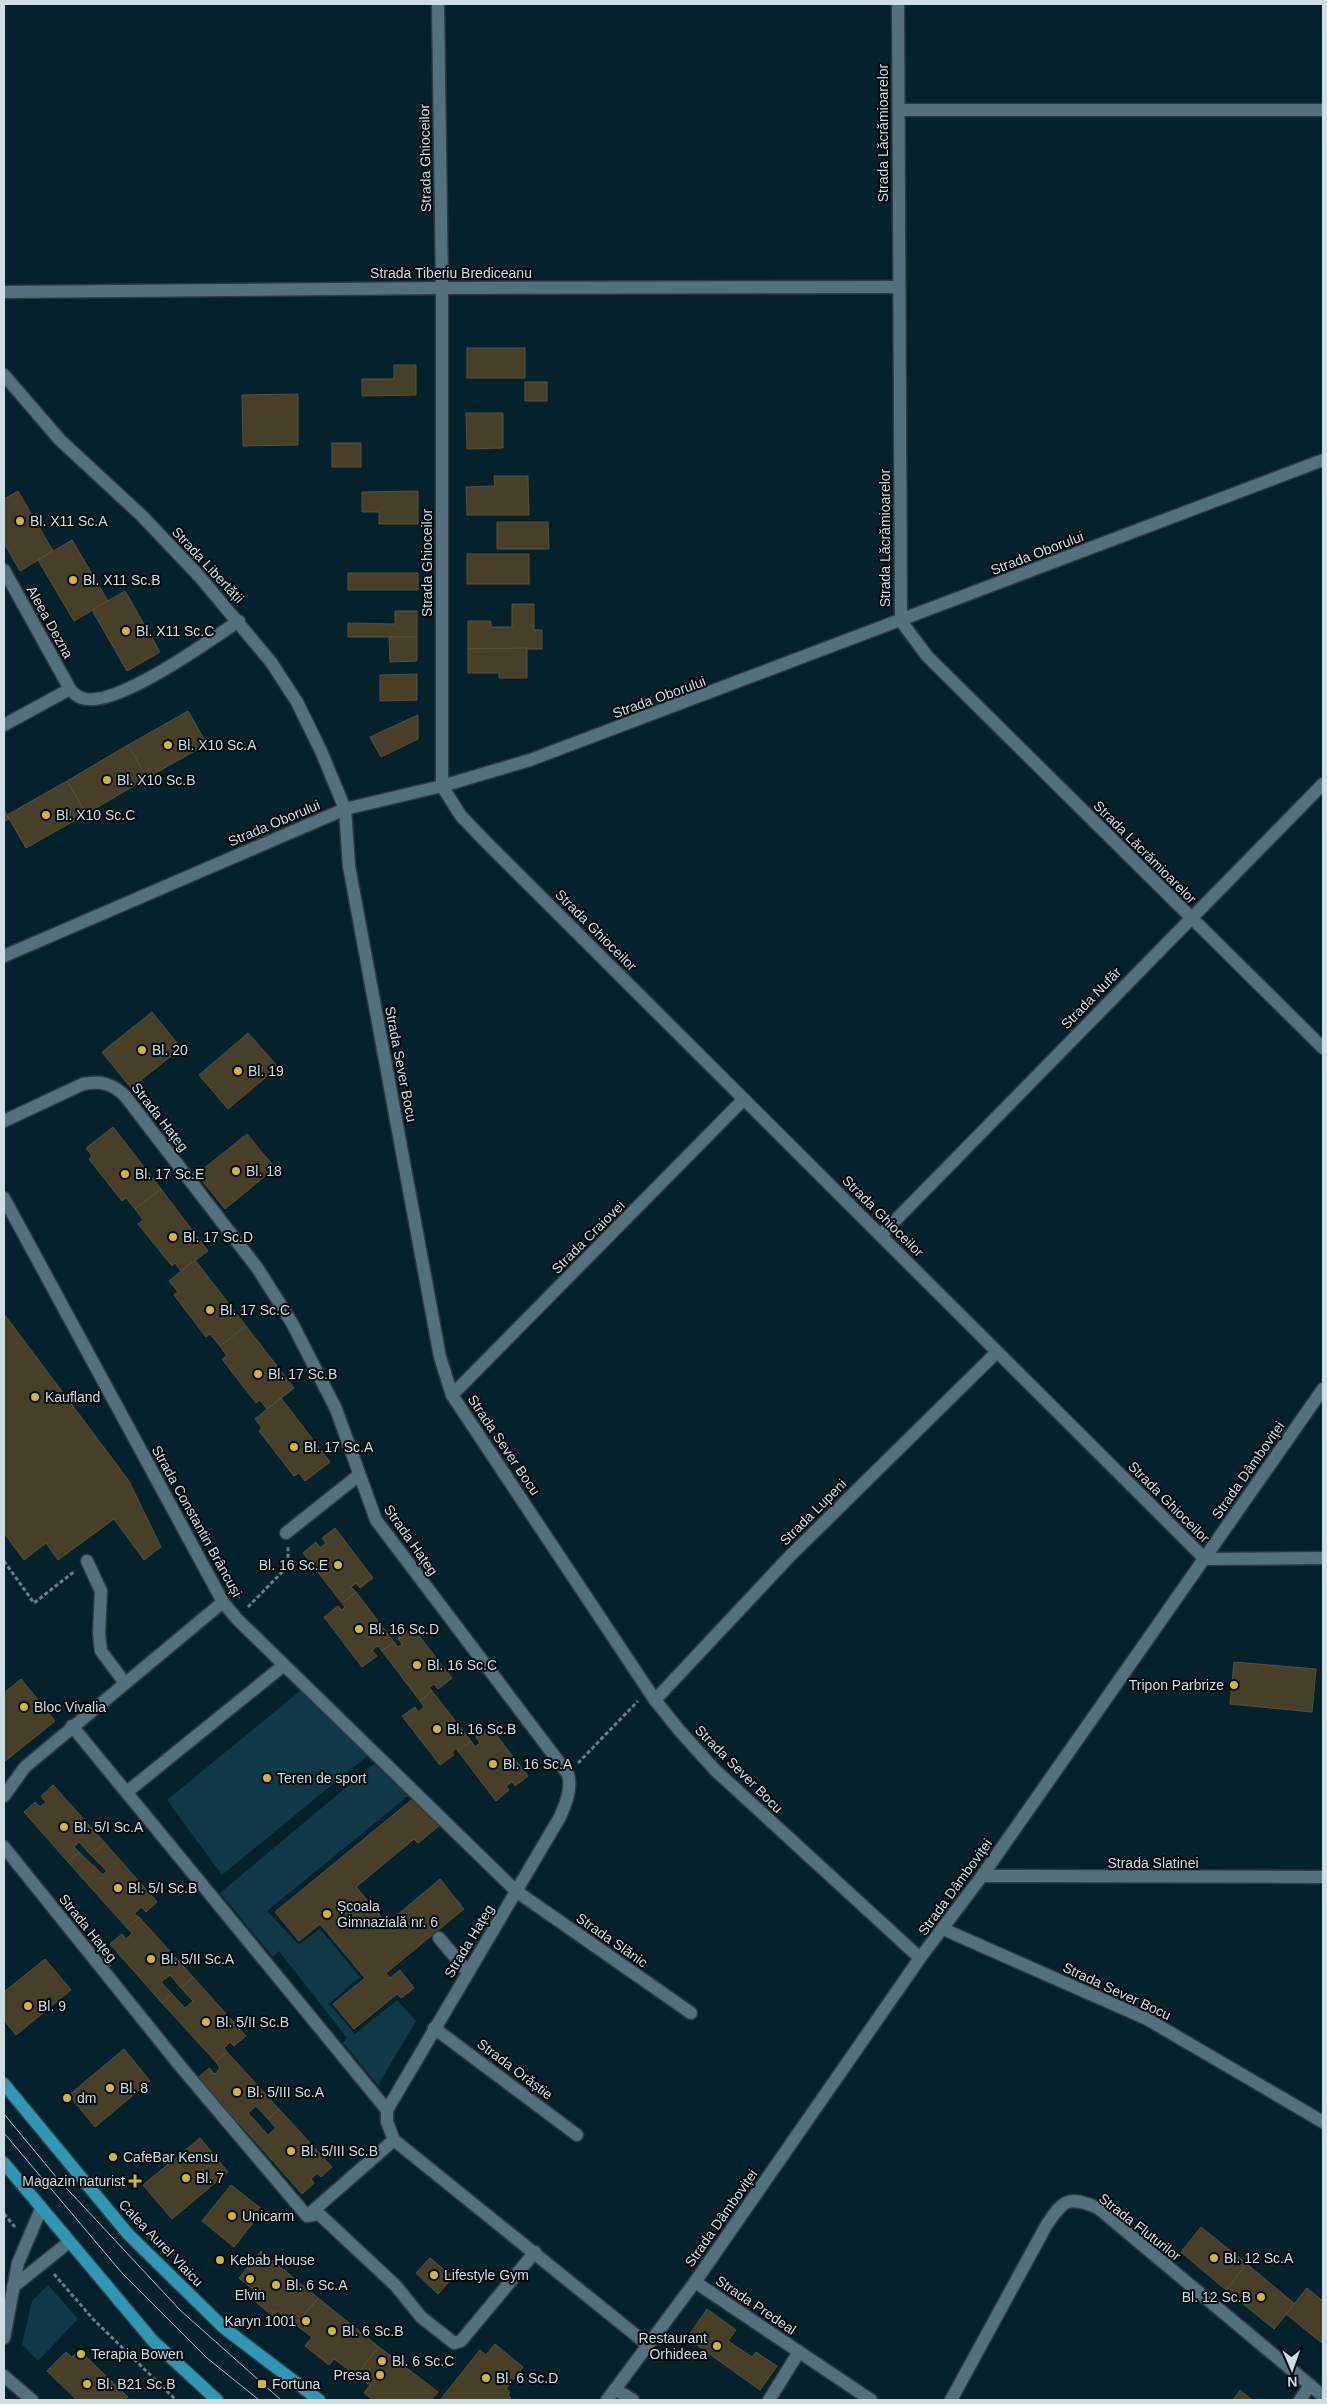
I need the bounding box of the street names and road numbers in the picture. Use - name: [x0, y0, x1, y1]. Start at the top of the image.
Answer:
- street label: Strada Lăcrămioarelor: [875, 63, 891, 202]
- street label: Strada Ghioceilor: [416, 103, 434, 212]
- street label: Strada Tiberiu Brediceanu: [370, 265, 532, 281]
- street label: Strada Lăcrămioarelor: [877, 468, 893, 607]
- street label: Strada Ghioceilor: [419, 509, 435, 617]
- street label: Strada Libertății: [169, 524, 247, 606]
- street label: Strada Oborului: [988, 528, 1086, 578]
- street label: Aleea Dezna: [24, 583, 77, 661]
- street label: Strada Oborului: [610, 673, 708, 721]
- street label: Strada Oborului: [226, 796, 322, 850]
- street label: Strada Lăcrămioarelor: [1090, 797, 1200, 907]
- street label: Strada Ghioceilor: [552, 886, 640, 974]
- street label: Strada Nufăr: [1058, 964, 1125, 1032]
- street label: Strada Sever Bocu: [382, 1005, 420, 1123]
- street label: Strada Hațeg: [128, 1080, 192, 1154]
- street label: Strada Ghioceilor: [839, 1172, 927, 1260]
- street label: Strada Craiovei: [548, 1197, 628, 1277]
- street label: Strada Sever Bocu: [465, 1392, 543, 1498]
- street label: Strada Dâmboviței: [1208, 1418, 1288, 1522]
- street label: Strada Constantin Brâncuși: [149, 1443, 245, 1599]
- street label: Strada Ghioceilor: [1125, 1458, 1213, 1546]
- street label: Strada Lupeni: [777, 1476, 849, 1548]
- street label: Strada Hațeg: [381, 1502, 441, 1578]
- street label: Strada Sever Bocu: [692, 1722, 786, 1816]
- street label: Strada Dâmboviței: [915, 1836, 995, 1938]
- street label: Strada Slatinei: [1107, 1855, 1199, 1871]
- street label: Strada Hațeg: [56, 1891, 120, 1965]
- street label: Strada Hațeg: [441, 1902, 497, 1980]
- street label: Strada Slănic: [573, 1910, 651, 1970]
- street label: Strada Sever Bocu: [1060, 1959, 1174, 2023]
- street label: Strada Orăștie: [474, 2035, 556, 2103]
- street label: Strada Dâmboviței: [681, 2166, 761, 2270]
- street label: Strada Fluturilor: [1096, 2190, 1184, 2264]
- street label: Calea Aurel Vlaicu: [116, 2196, 206, 2290]
- street label: Strada Predeal: [713, 2272, 799, 2338]

